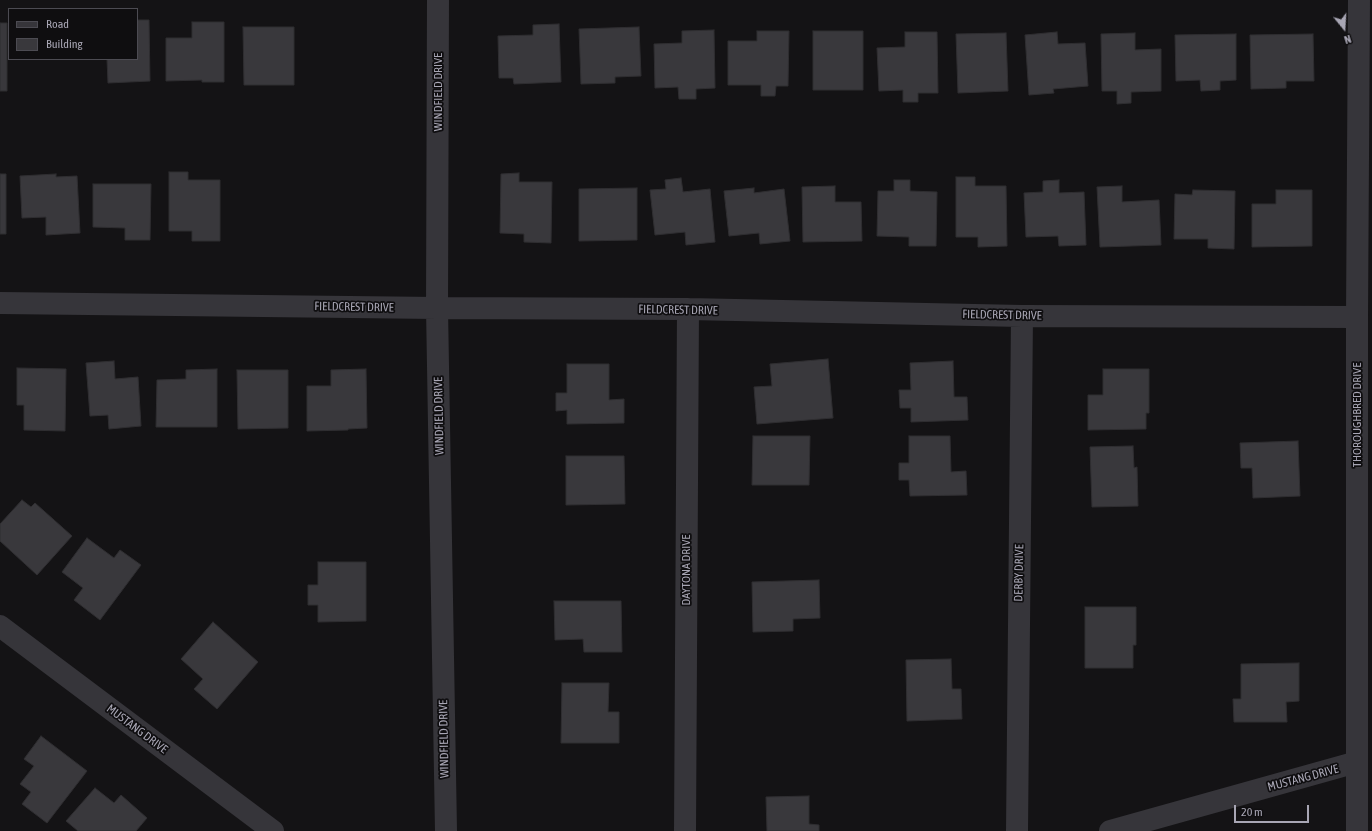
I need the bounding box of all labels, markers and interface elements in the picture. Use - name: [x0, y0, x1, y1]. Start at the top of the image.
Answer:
- legend: [8, 8, 138, 60]
- north arrow: [1324, 8, 1364, 48]
- text: Road: [46, 17, 69, 31]
- text: N: [1343, 33, 1353, 46]
- text: Building: [46, 37, 83, 51]
- street label: WINDFIELD DRIVE: [431, 53, 445, 131]
- street label: FIELDCREST DRIVE: [314, 299, 394, 315]
- street label: FIELDCREST DRIVE: [638, 302, 718, 318]
- street label: FIELDCREST DRIVE: [962, 307, 1042, 323]
- street label: THOROUGHBRED DRIVE: [1350, 363, 1364, 467]
- street label: WINDFIELD DRIVE: [431, 377, 447, 455]
- street label: DAYTONA DRIVE: [679, 535, 693, 605]
- street label: DERBY DRIVE: [1011, 544, 1027, 602]
- street label: WINDFIELD DRIVE: [436, 700, 452, 778]
- street label: MUSTANG DRIVE: [104, 701, 170, 757]
- street label: MUSTANG DRIVE: [1266, 762, 1340, 794]
- scale bar: [1236, 797, 1311, 823]
- text: 20 m: [1241, 805, 1263, 819]

